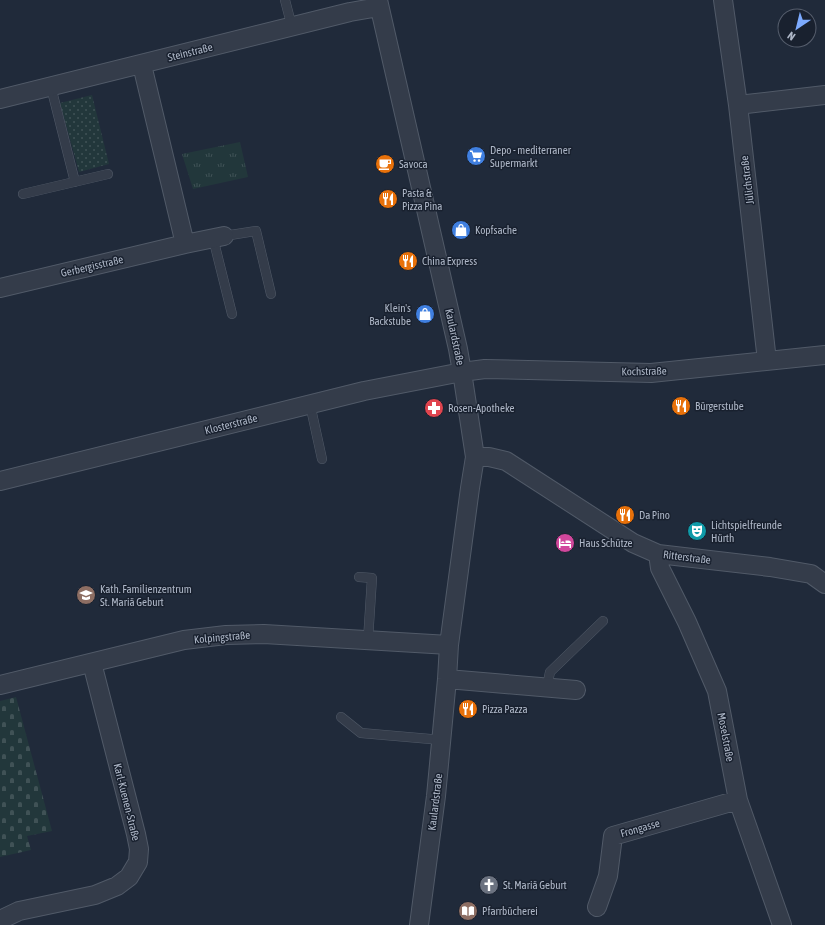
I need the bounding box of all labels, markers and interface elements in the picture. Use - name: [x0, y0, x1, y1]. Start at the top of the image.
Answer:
- north arrow: [777, 8, 817, 48]
- text: N: [785, 29, 797, 43]
- street label: Steinstraße: [166, 41, 214, 63]
- place label: Depo - mediterraner Supermarkt: [490, 144, 572, 169]
- supermarket icon: Depo - mediterraner Supermarkt: [465, 145, 487, 167]
- cafe icon: Savoca: [374, 153, 396, 175]
- street label: Jülichstraße: [738, 155, 756, 205]
- place label: Savoca: [399, 158, 428, 170]
- place label: Pasta & Pizza Pina: [402, 187, 442, 212]
- restaurant icon: Pasta & Pizza Pina: [377, 188, 399, 210]
- shop icon: Kopfsache: [450, 219, 472, 241]
- place label: Kopfsache: [475, 224, 517, 236]
- restaurant icon: China Express: [397, 250, 419, 272]
- street label: Gerbergisstraße: [60, 253, 124, 279]
- place label: China Express: [422, 255, 477, 267]
- place label: Klein's Backstube: [369, 302, 411, 327]
- shop icon: Klein's Backstube: [414, 303, 436, 325]
- street label: Kaulardstraße: [443, 308, 467, 366]
- street label: Kochstraße: [621, 365, 667, 377]
- restaurant icon: Bürgerstube: [670, 395, 692, 417]
- pharmacy icon: Rosen-Apotheke: [423, 397, 445, 419]
- place label: Bürgerstube: [695, 400, 744, 412]
- place label: Rosen-Apotheke: [448, 402, 515, 414]
- street label: Klosterstraße: [203, 412, 259, 436]
- restaurant icon: Da Pino: [614, 504, 636, 526]
- place label: Da Pino: [639, 509, 670, 521]
- place label: Lichtspielfreunde Hürth: [711, 519, 782, 544]
- theatre icon: Lichtspielfreunde Hürth: [686, 520, 708, 542]
- hotel icon: Haus Schütze: [554, 532, 576, 554]
- place label: Haus Schütze: [579, 537, 633, 549]
- street label: Ritterstraße: [663, 548, 711, 566]
- place label: Kath. Familienzentrum St. Mariä Geburt: [100, 583, 192, 608]
- school or university icon: Kath. Familienzentrum St. Mariä Geburt: [75, 584, 97, 606]
- street label: Kolpingstraße: [193, 629, 251, 645]
- restaurant icon: Pizza Pazza: [457, 698, 479, 720]
- place label: Pizza Pazza: [482, 703, 528, 715]
- street label: Moselstraße: [715, 711, 737, 763]
- street label: Karl-Kuenen-Straße: [112, 762, 142, 842]
- street label: Kaulardstraße: [426, 773, 444, 831]
- street label: Frongasse: [619, 817, 661, 839]
- church icon: St. Mariä Geburt: [478, 874, 500, 896]
- place label: St. Mariä Geburt: [503, 879, 567, 891]
- library icon: Pfarrbücherei: [457, 900, 479, 922]
- place label: Pfarrbücherei: [482, 905, 538, 917]

